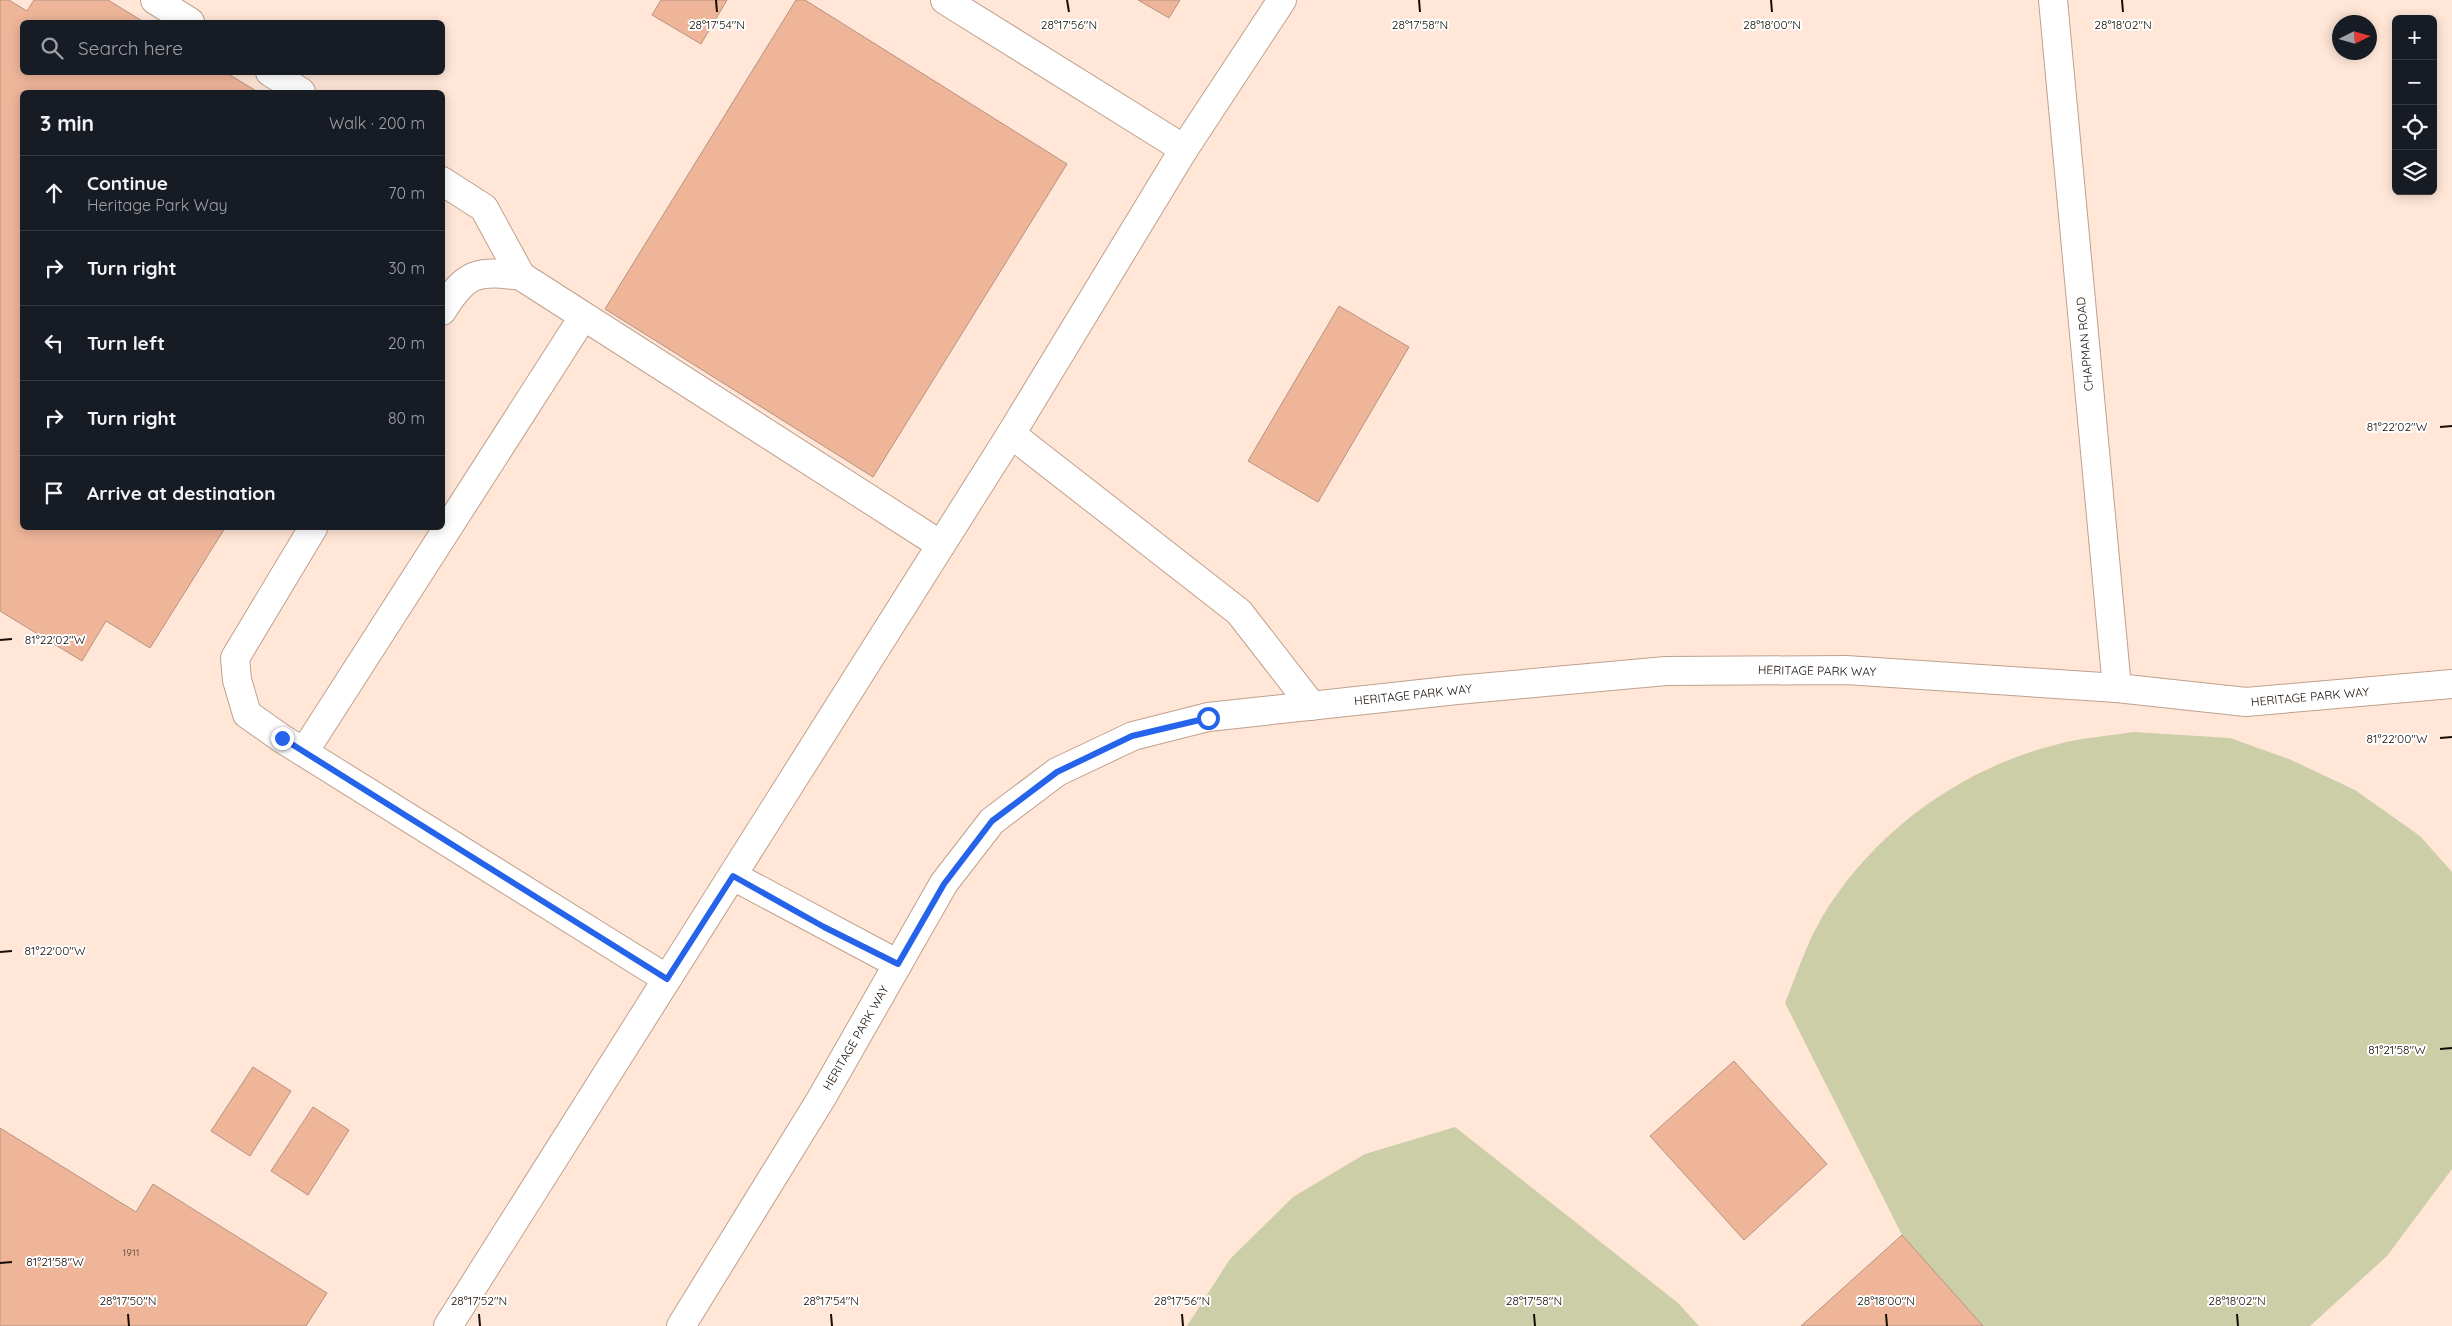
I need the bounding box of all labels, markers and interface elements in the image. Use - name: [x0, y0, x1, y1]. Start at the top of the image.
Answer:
- north arrow: [2332, 15, 2377, 60]
- map controls: [2392, 15, 2437, 195]
- button: +: [2392, 15, 2437, 60]
- text: 28°17'54"N: [689, 17, 745, 32]
- text: 28°17'56"N: [1041, 17, 1097, 32]
- text: 28°17'58"N: [1392, 17, 1448, 32]
- text: 28°18'00"N: [1743, 17, 1801, 32]
- text: 28°18'02"N: [2094, 17, 2152, 32]
- search box: [20, 20, 445, 75]
- icon: search: [38, 34, 66, 62]
- text: Search here: [78, 36, 183, 60]
- button: −: [2392, 60, 2437, 105]
- button: locate: [2392, 105, 2437, 150]
- text: 3 min: [40, 110, 94, 136]
- text: Walk · 200 m: [329, 113, 425, 133]
- button: layers: [2392, 150, 2437, 195]
- text: Continue: [87, 171, 168, 195]
- icon: ahead: [40, 179, 68, 207]
- text: 70 m: [388, 183, 425, 203]
- text: Heritage Park Way: [87, 195, 228, 215]
- icon: right: [40, 254, 68, 282]
- text: Turn right: [87, 256, 176, 280]
- text: 30 m: [388, 258, 425, 278]
- street label: CHAPMAN ROAD: [2073, 296, 2096, 392]
- icon: left: [40, 329, 68, 357]
- text: Turn left: [87, 331, 165, 355]
- text: 20 m: [388, 333, 425, 353]
- icon: right: [40, 404, 68, 432]
- text: Turn right: [87, 406, 176, 430]
- text: 80 m: [388, 408, 425, 428]
- text: 81°22'02"W: [2367, 419, 2428, 434]
- icon: arrive: [40, 479, 68, 507]
- text: Arrive at destination: [87, 481, 276, 505]
- text: 81°22'02"W: [25, 632, 86, 647]
- street label: HERITAGE PARK WAY: [1758, 662, 1877, 679]
- street label: HERITAGE PARK WAY: [1353, 681, 1473, 708]
- street label: HERITAGE PARK WAY: [2250, 684, 2370, 709]
- route start: [1197, 707, 1220, 730]
- route end: [271, 727, 294, 750]
- text: 81°22'00"W: [2367, 731, 2428, 746]
- text: 81°22'00"W: [25, 943, 86, 958]
- street label: HERITAGE PARK WAY: [819, 982, 892, 1093]
- text: 81°21'58"W: [2368, 1042, 2426, 1057]
- house number: 1911: [123, 1246, 139, 1259]
- text: 81°21'58"W: [26, 1254, 84, 1269]
- text: 28°17'50"N: [99, 1293, 157, 1308]
- text: 28°17'52"N: [451, 1293, 507, 1308]
- text: 28°17'54"N: [803, 1293, 859, 1308]
- text: 28°17'56"N: [1154, 1293, 1210, 1308]
- text: 28°17'58"N: [1506, 1293, 1562, 1308]
- text: 28°18'00"N: [1857, 1293, 1915, 1308]
- text: 28°18'02"N: [2208, 1293, 2266, 1308]

